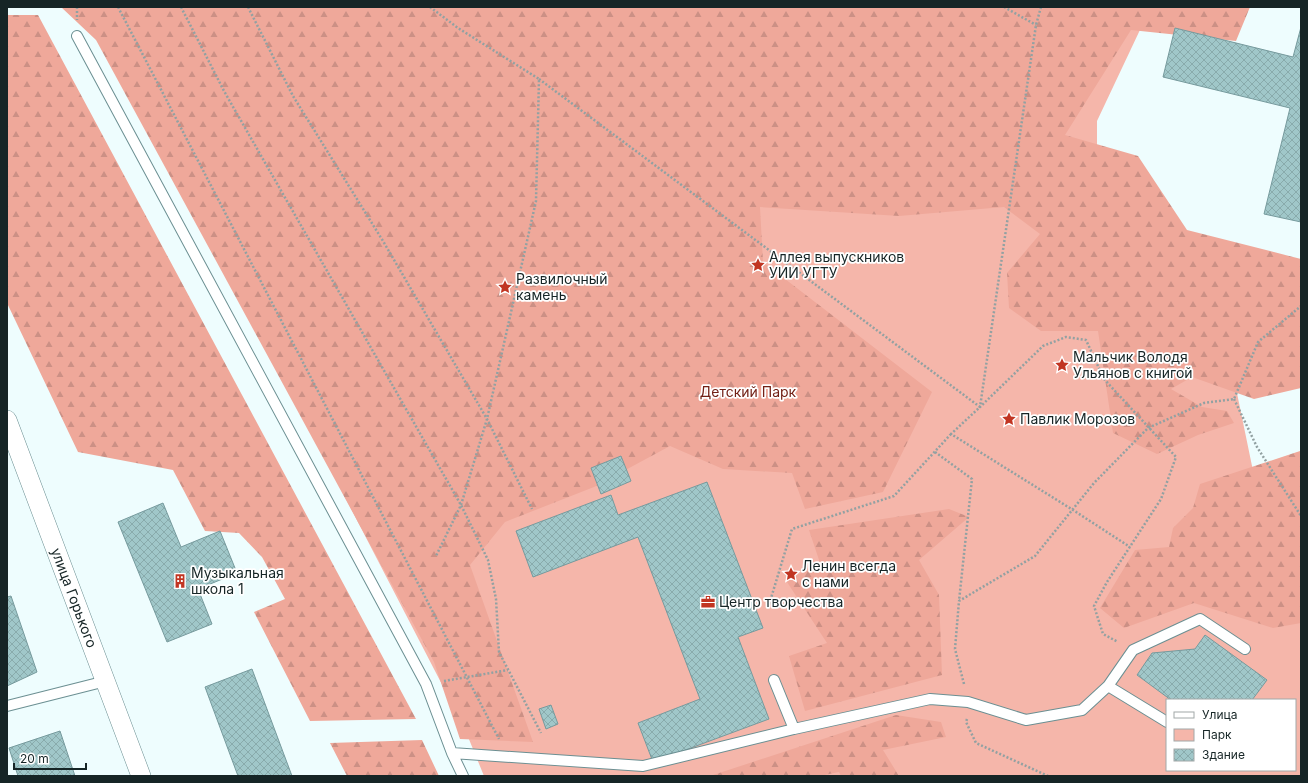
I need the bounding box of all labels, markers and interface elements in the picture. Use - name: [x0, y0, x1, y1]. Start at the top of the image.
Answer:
- place label: Аллея выпускников УИИ УГТУ: [769, 248, 904, 281]
- place icon: Аллея выпускников УИИ УГТУ: [750, 257, 766, 273]
- place label: Развилочный камень: [516, 270, 607, 303]
- place icon: Развилочный камень: [497, 279, 513, 295]
- place label: Мальчик Володя Ульянов с книгой: [1073, 348, 1193, 381]
- place icon: Мальчик Володя Ульянов с книгой: [1054, 357, 1070, 373]
- park label: Детский Парк: [700, 383, 797, 400]
- place label: Павлик Морозов: [1020, 410, 1135, 427]
- place icon: Павлик Морозов: [1001, 411, 1017, 427]
- street label: улица Горького: [48, 545, 101, 650]
- place label: Ленин всегда с нами: [802, 557, 896, 590]
- place label: Музыкальная школа 1: [191, 564, 284, 597]
- place icon: Ленин всегда с нами: [783, 566, 799, 582]
- building icon: Музыкальная школа 1: [172, 573, 188, 589]
- place label: Центр творчества: [719, 593, 843, 610]
- office icon: Центр творчества: [700, 594, 716, 610]
- legend: [1166, 699, 1296, 771]
- text: Улица: [1202, 707, 1237, 722]
- text: Парк: [1202, 727, 1232, 742]
- scale bar: [14, 745, 86, 771]
- text: Здание: [1202, 747, 1245, 762]
- text: 20 m: [20, 751, 49, 766]

